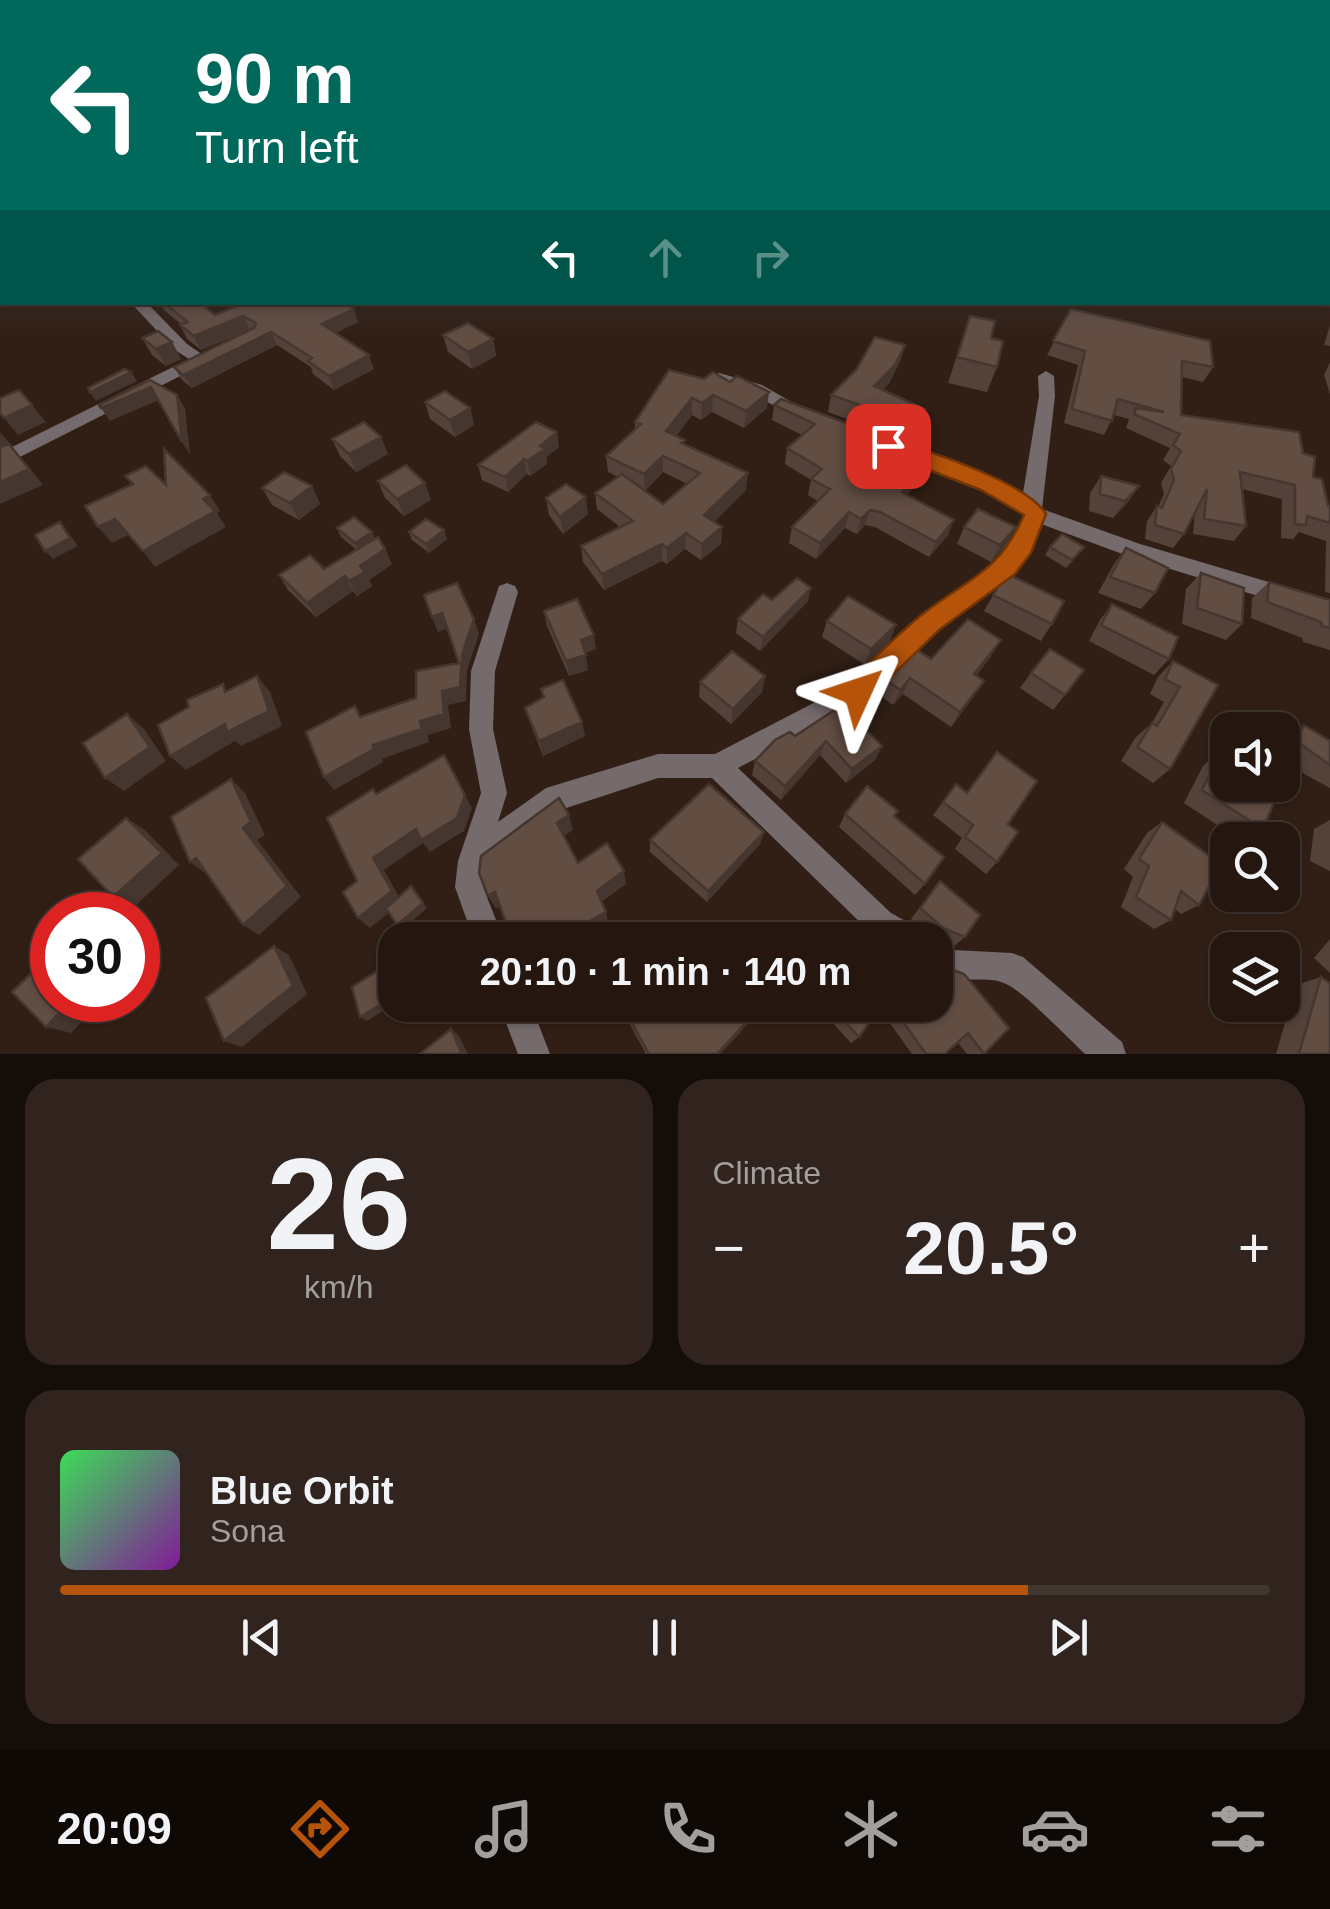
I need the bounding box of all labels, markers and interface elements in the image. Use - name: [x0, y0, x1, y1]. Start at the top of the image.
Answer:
- icon: left: [30, 40, 160, 170]
- text: 90 m: [195, 40, 355, 118]
- text: Turn left: [195, 122, 358, 173]
- icon: left: [533, 230, 588, 285]
- icon: ahead: [638, 230, 693, 285]
- icon: right: [743, 230, 798, 285]
- pin: [846, 404, 931, 489]
- icon: arrive: [861, 419, 916, 474]
- position arrow: [806, 640, 910, 744]
- map controls: [1210, 712, 1300, 1022]
- button: sound: [1210, 712, 1300, 802]
- button: search: [1210, 822, 1300, 912]
- speed limit sign: 30: [30, 892, 160, 1022]
- button: layers: [1210, 932, 1300, 1022]
- text: 20:10 · 1 min · 140 m: [480, 951, 851, 993]
- text: 26: [266, 1131, 411, 1277]
- text: Climate: [713, 1155, 821, 1191]
- text: 20.5°: [903, 1206, 1079, 1290]
- text: −: [713, 1217, 745, 1279]
- text: +: [1238, 1217, 1270, 1279]
- text: km/h: [304, 1269, 373, 1305]
- text: Blue Orbit: [210, 1470, 394, 1512]
- text: Sona: [210, 1513, 285, 1549]
- icon: previous: [234, 1610, 289, 1665]
- icon: pause: [637, 1610, 692, 1665]
- icon: next: [1041, 1610, 1096, 1665]
- icon: directions: [285, 1794, 355, 1864]
- icon: music: [469, 1794, 539, 1864]
- icon: phone: [653, 1794, 723, 1864]
- icon: climate: [836, 1794, 906, 1864]
- icon: car: [1020, 1794, 1090, 1864]
- icon: filters: [1203, 1794, 1273, 1864]
- text: 20:09: [57, 1803, 172, 1854]

